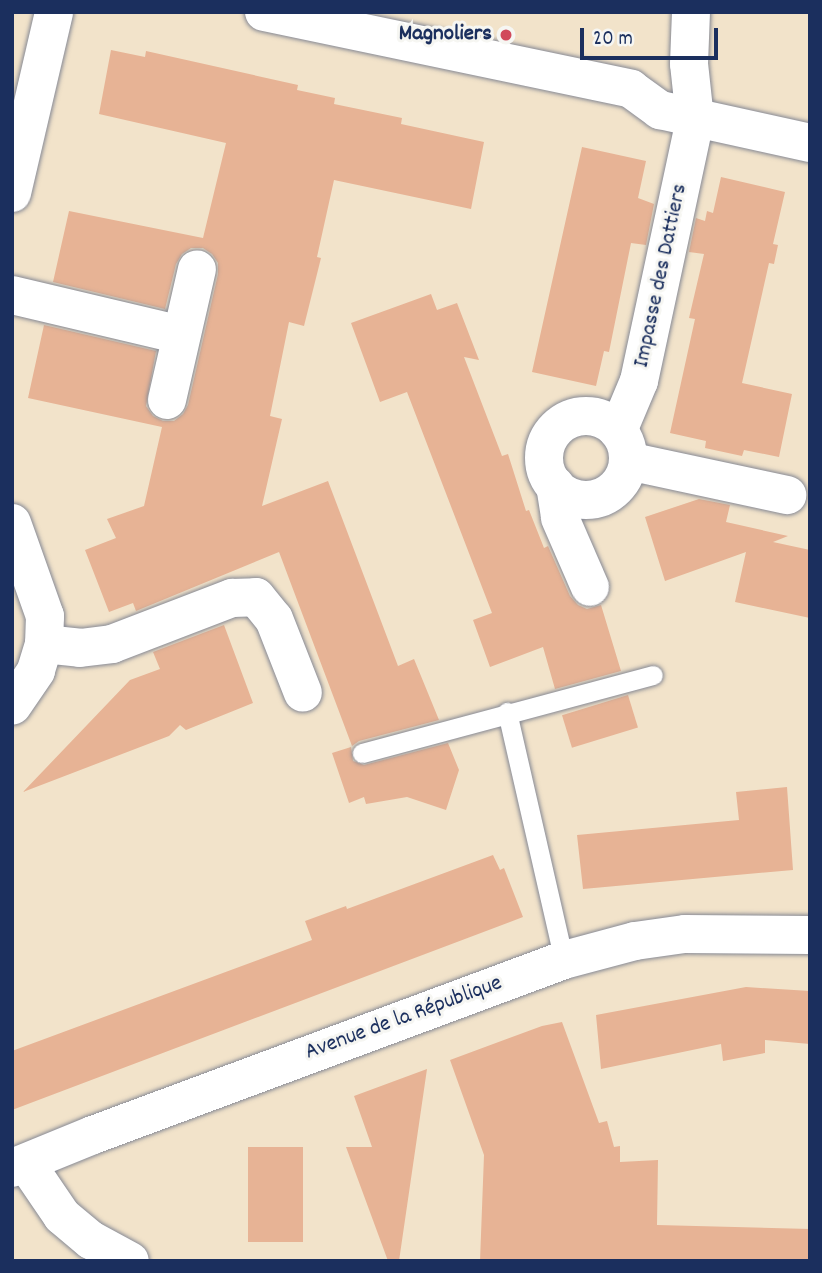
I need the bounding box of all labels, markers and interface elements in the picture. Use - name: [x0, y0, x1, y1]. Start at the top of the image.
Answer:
- scale bar: [584, 14, 722, 58]
- place label: Magnoliers: [399, 21, 492, 49]
- text: 20 m: [593, 25, 633, 55]
- marker: Magnoliers: [498, 27, 514, 43]
- street label: Impasse des Dattiers: [629, 182, 695, 370]
- street label: Avenue de la République: [302, 971, 506, 1067]

